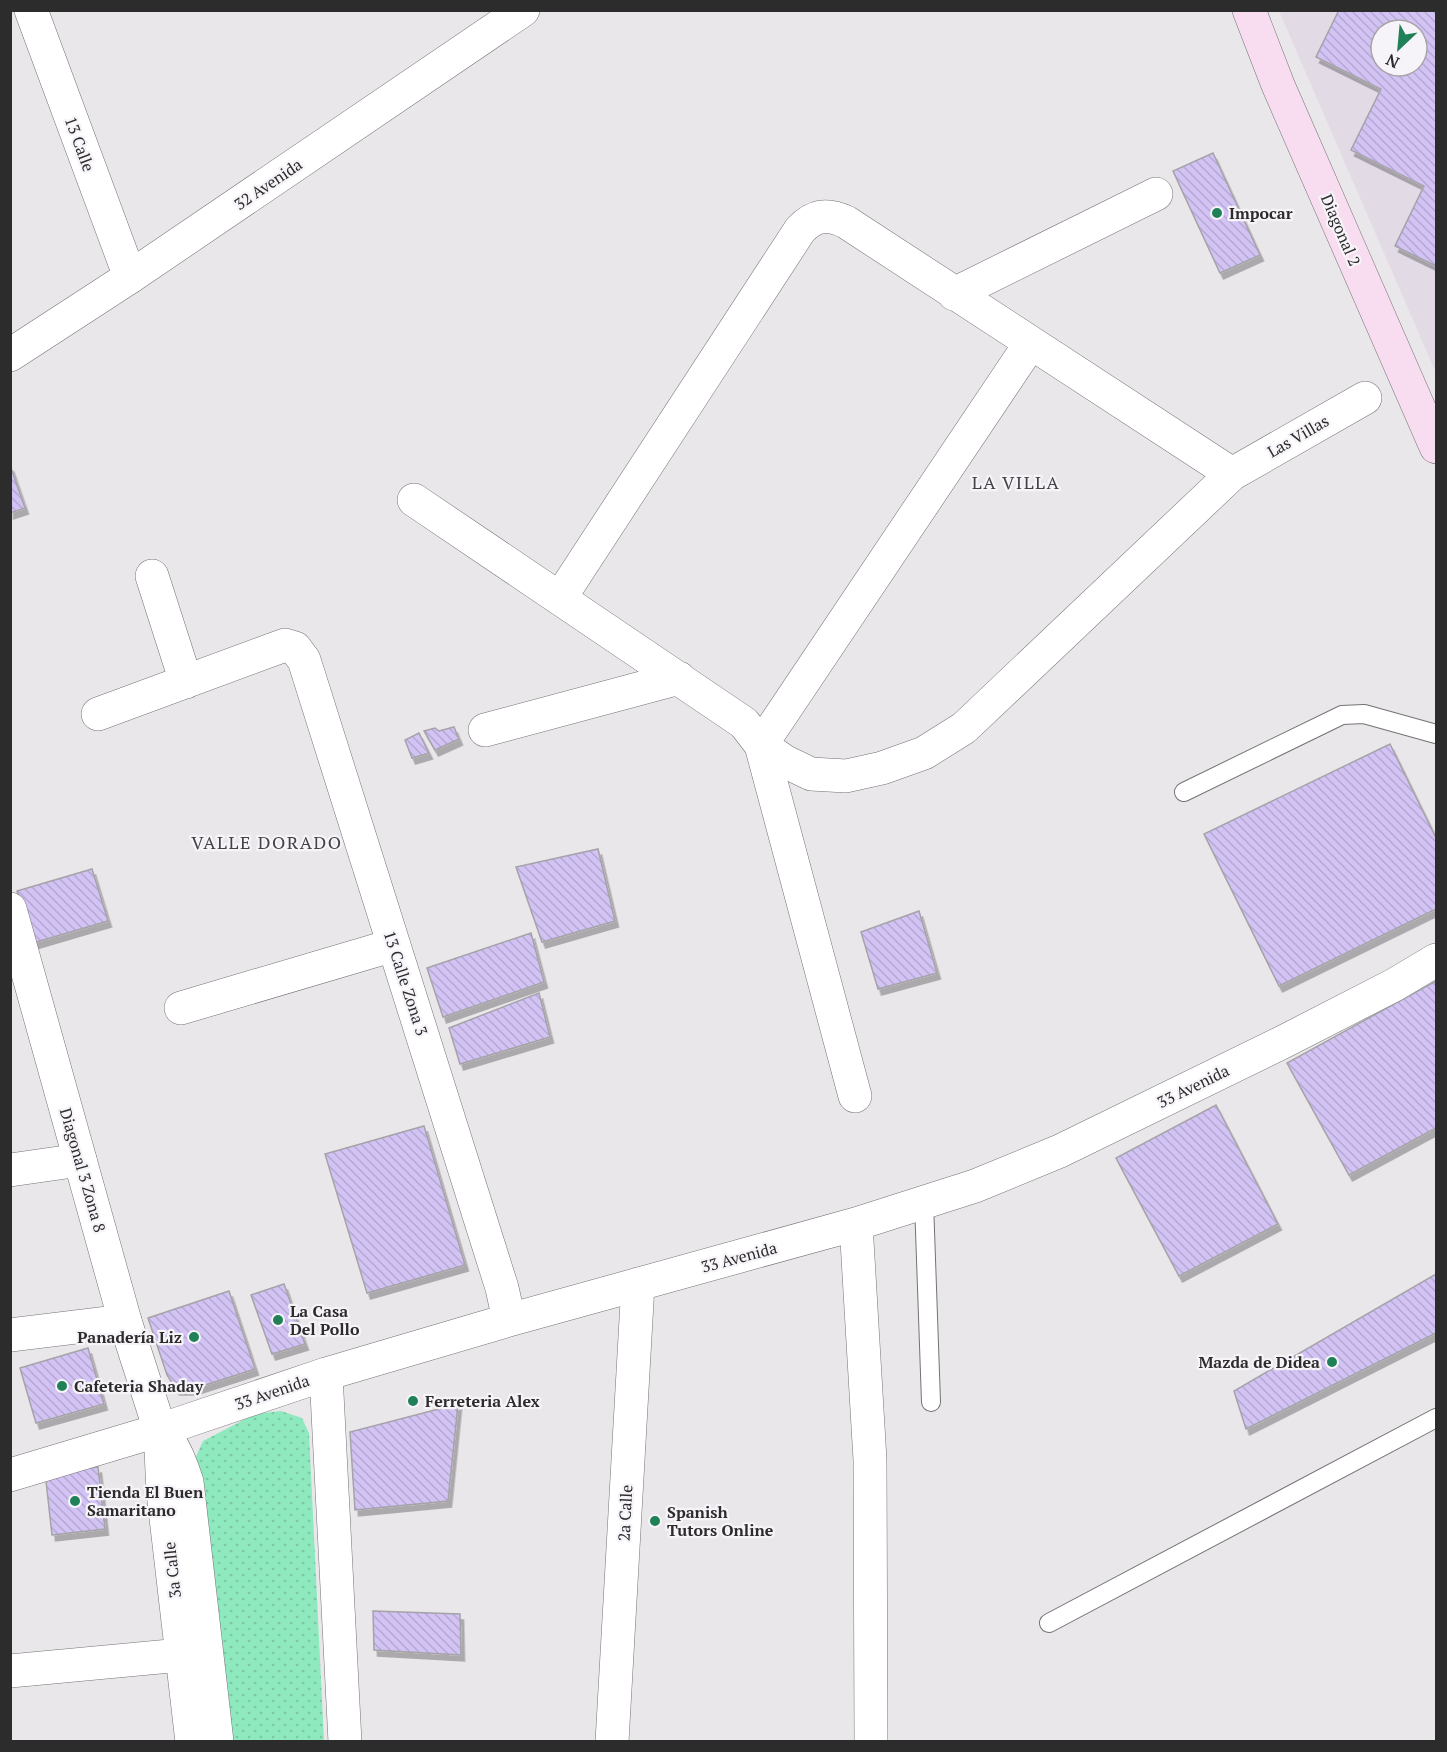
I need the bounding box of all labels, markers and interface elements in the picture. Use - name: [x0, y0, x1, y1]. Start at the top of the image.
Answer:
- north arrow: [1369, 18, 1429, 78]
- text: N: [1382, 49, 1403, 74]
- street label: 13 Calle: [60, 113, 100, 175]
- street label: 32 Avenida: [230, 153, 306, 215]
- street label: Diagonal 2: [1316, 191, 1366, 269]
- place label: Impocar: [1229, 202, 1293, 224]
- marker: Impocar: [1210, 206, 1224, 220]
- street label: Las Villas: [1263, 410, 1333, 462]
- district label: LA VILLA: [972, 470, 1060, 494]
- district label: VALLE DORADO: [191, 830, 343, 854]
- street label: 13 Calle Zona 3: [379, 928, 433, 1038]
- street label: 33 Avenida: [1153, 1059, 1233, 1113]
- street label: Diagonal 3 Zona 8: [55, 1105, 111, 1235]
- street label: 33 Avenida: [699, 1236, 779, 1278]
- place label: La Casa Del Pollo: [290, 1300, 360, 1340]
- marker: La Casa Del Pollo: [271, 1313, 285, 1327]
- place label: Panadería Liz: [77, 1326, 182, 1348]
- marker: Panadería Liz: [187, 1330, 201, 1344]
- place label: Mazda de Didea: [1198, 1351, 1320, 1373]
- marker: Mazda de Didea: [1325, 1355, 1339, 1369]
- street label: 33 Avenida: [232, 1369, 312, 1415]
- place label: Cafeteria Shaday: [74, 1375, 204, 1397]
- marker: Cafeteria Shaday: [55, 1379, 69, 1393]
- place label: Ferreteria Alex: [425, 1390, 540, 1412]
- marker: Ferreteria Alex: [406, 1394, 420, 1408]
- place label: Tienda El Buen Samaritano: [87, 1481, 204, 1521]
- street label: 2a Calle: [613, 1484, 637, 1542]
- marker: Tienda El Buen Samaritano: [68, 1494, 82, 1508]
- place label: Spanish Tutors Online: [667, 1501, 774, 1541]
- marker: Spanish Tutors Online: [648, 1514, 662, 1528]
- street label: 3a Calle: [158, 1541, 186, 1599]

